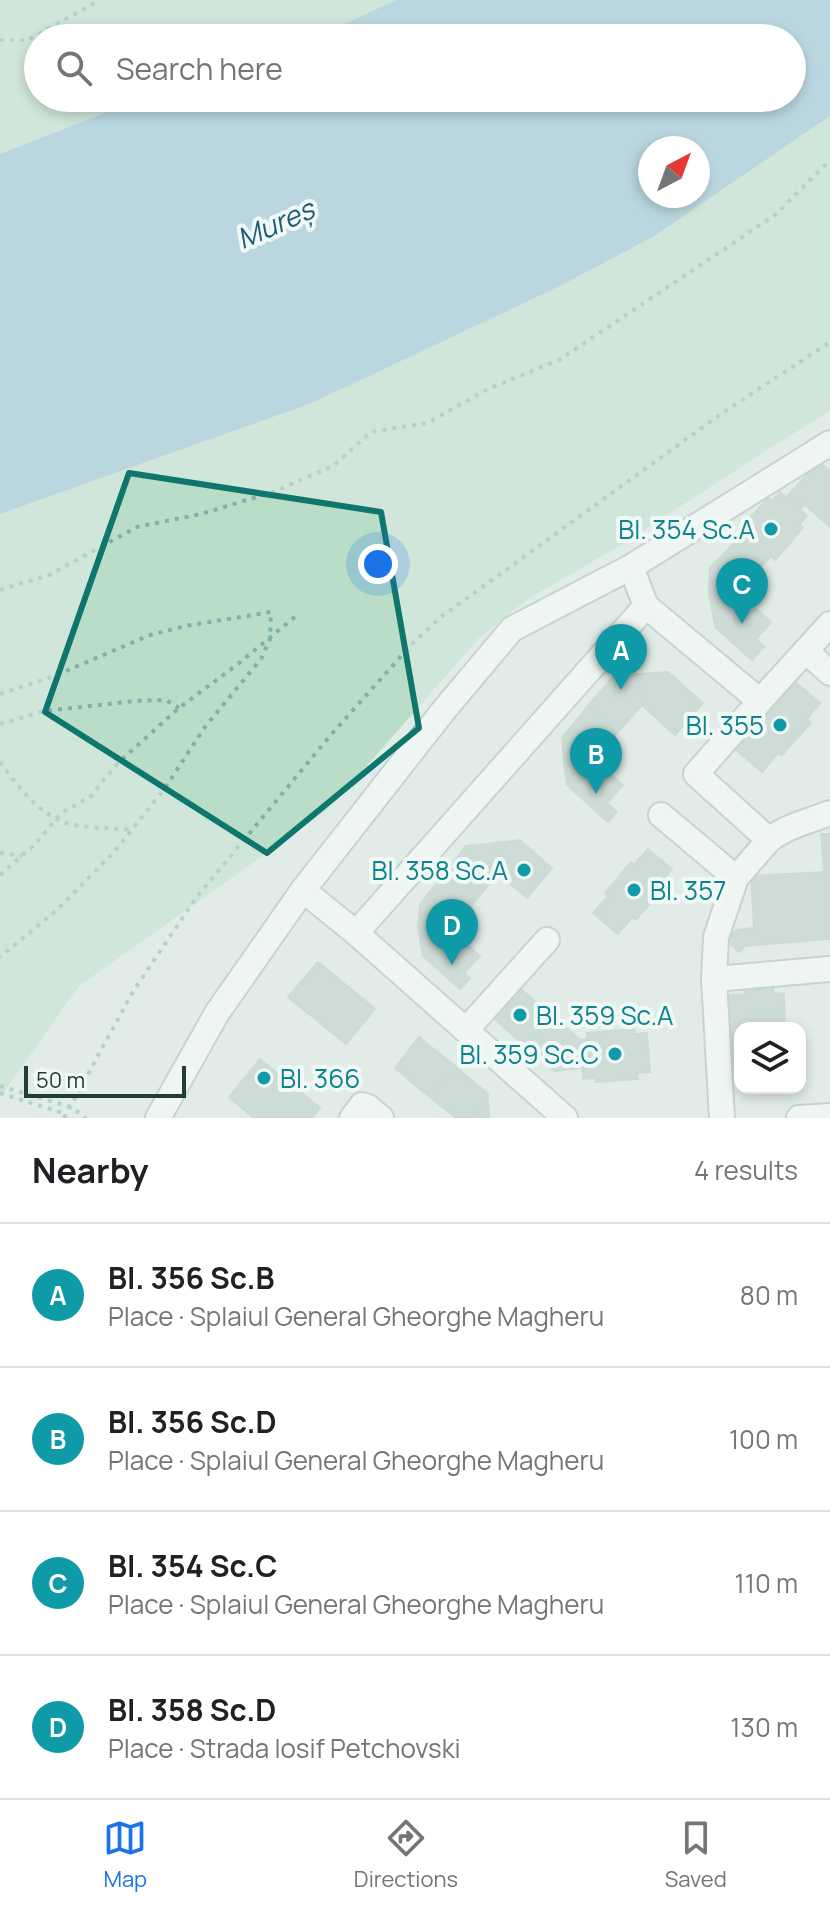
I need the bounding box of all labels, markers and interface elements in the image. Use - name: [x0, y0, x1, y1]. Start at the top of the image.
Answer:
- search box: [24, 24, 806, 112]
- icon: search: [52, 46, 96, 90]
- text: Search here: [116, 48, 283, 89]
- north arrow: [638, 136, 710, 208]
- water label: Mureș: [230, 188, 322, 257]
- place label: Bl. 354 Sc.A: [618, 511, 755, 547]
- marker: Bl. 354 Sc.A: [762, 520, 780, 538]
- your location: [358, 544, 398, 584]
- pin: C: [716, 558, 768, 624]
- pin: A: [595, 624, 647, 690]
- place label: Bl. 355: [686, 707, 764, 743]
- marker: Bl. 355: [771, 716, 789, 734]
- pin: B: [570, 728, 622, 794]
- place label: Bl. 358 Sc.A: [372, 852, 508, 888]
- marker: Bl. 358 Sc.A: [515, 861, 533, 879]
- place label: Bl. 357: [650, 872, 726, 908]
- marker: Bl. 357: [625, 881, 643, 899]
- pin: D: [426, 899, 478, 965]
- place label: Bl. 359 Sc.A: [536, 997, 674, 1033]
- marker: Bl. 359 Sc.A: [511, 1006, 529, 1024]
- map controls: [734, 1022, 806, 1094]
- button: layers: [734, 1022, 806, 1094]
- place label: Bl. 359 Sc.C: [459, 1036, 599, 1072]
- marker: Bl. 359 Sc.C: [606, 1045, 624, 1063]
- place label: Bl. 366: [280, 1060, 360, 1096]
- scale bar: [24, 1062, 186, 1098]
- text: 50 m: [36, 1065, 85, 1095]
- marker: Bl. 366: [255, 1069, 273, 1087]
- text: Nearby: [32, 1147, 148, 1193]
- text: 4 results: [694, 1152, 798, 1188]
- text: Bl. 356 Sc.B: [108, 1257, 275, 1298]
- text: A: [49, 1277, 67, 1313]
- text: 80 m: [740, 1277, 798, 1313]
- text: Place · Splaiul General Gheorghe Magheru: [108, 1298, 604, 1334]
- text: Bl. 356 Sc.D: [108, 1401, 277, 1442]
- text: B: [50, 1421, 66, 1457]
- text: 100 m: [729, 1421, 798, 1457]
- text: Place · Splaiul General Gheorghe Magheru: [108, 1442, 604, 1478]
- text: Bl. 354 Sc.C: [108, 1545, 277, 1586]
- text: C: [48, 1565, 68, 1601]
- text: 110 m: [735, 1565, 798, 1601]
- text: Place · Splaiul General Gheorghe Magheru: [108, 1586, 604, 1622]
- text: Bl. 358 Sc.D: [108, 1689, 276, 1730]
- text: D: [49, 1709, 67, 1745]
- text: 130 m: [730, 1709, 798, 1745]
- text: Place · Strada Iosif Petchovski: [108, 1730, 461, 1766]
- tab: Map: [103, 1816, 147, 1894]
- tab: Directions: [354, 1816, 458, 1894]
- tab: Saved: [665, 1816, 727, 1894]

